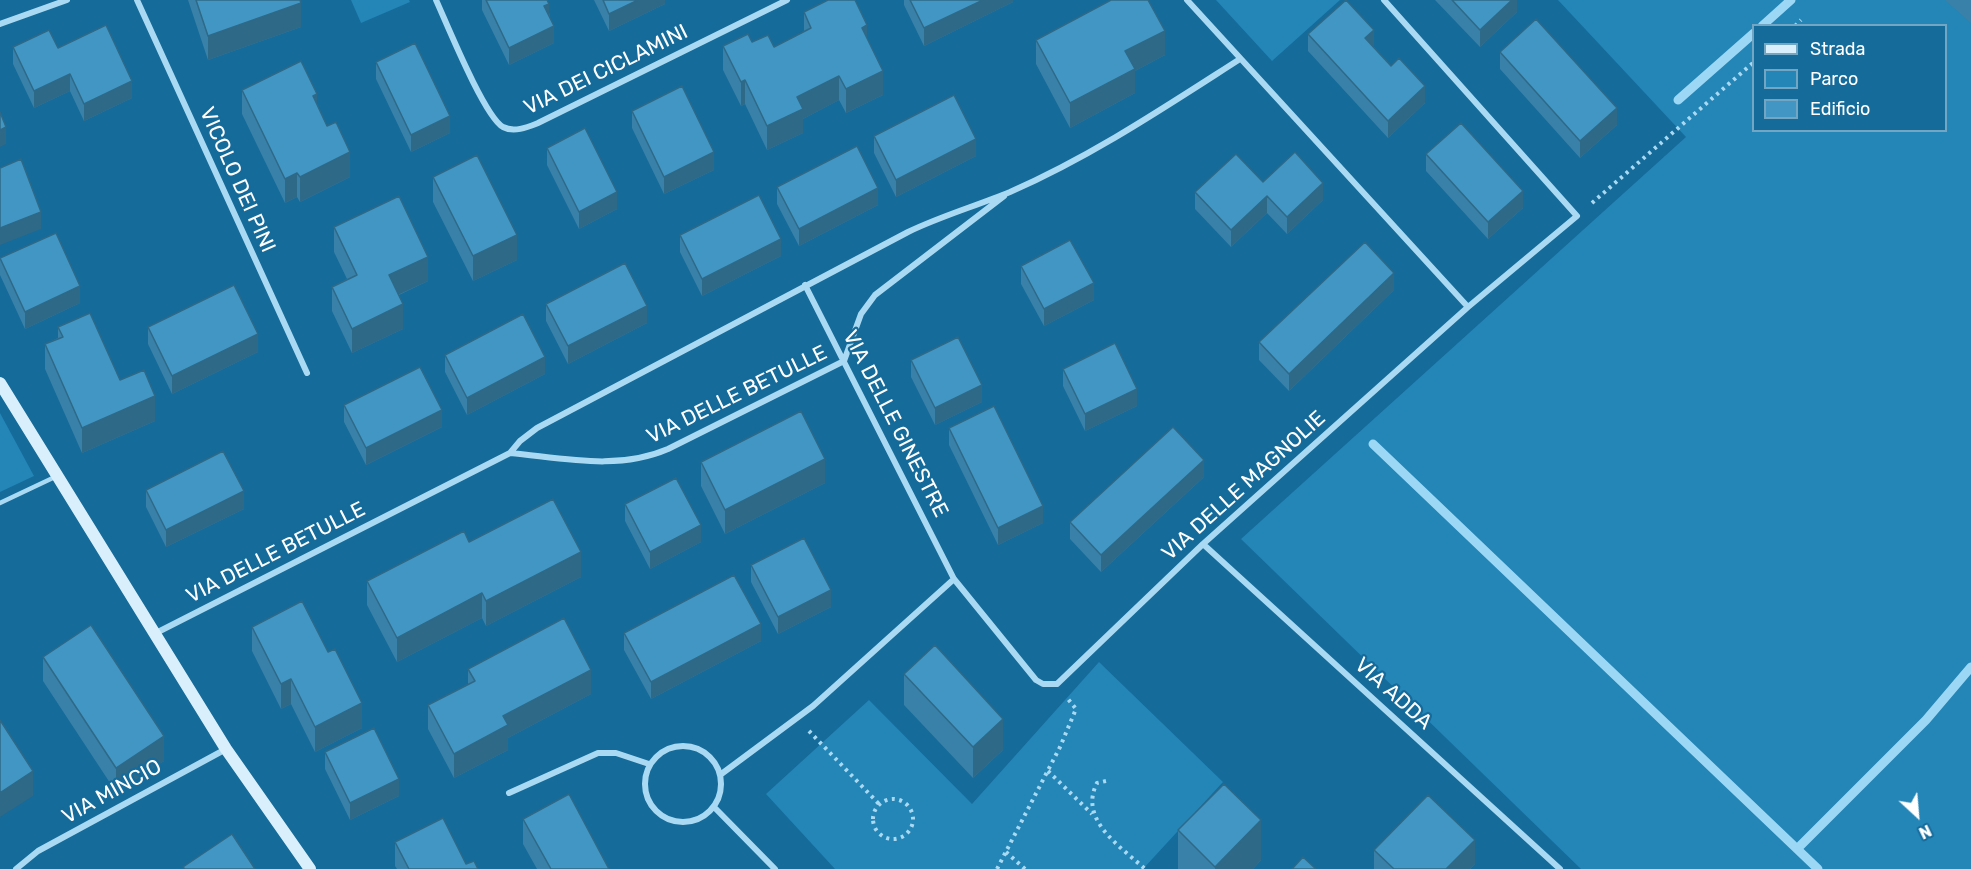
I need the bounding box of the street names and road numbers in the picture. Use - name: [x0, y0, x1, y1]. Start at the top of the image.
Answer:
- street label: VIA DEI CICLAMINI: [520, 19, 692, 121]
- street label: VICOLO DEI PINI: [194, 103, 280, 257]
- street label: VIA DELLE GINESTRE: [837, 326, 953, 522]
- street label: VIA DELLE BETULLE: [643, 340, 831, 450]
- street label: VIA DELLE MAGNOLIE: [1157, 406, 1331, 566]
- street label: VIA DELLE BETULLE: [182, 497, 370, 609]
- street label: VIA ADDA: [1349, 653, 1437, 735]
- street label: VIA MINCIO: [58, 754, 166, 830]

